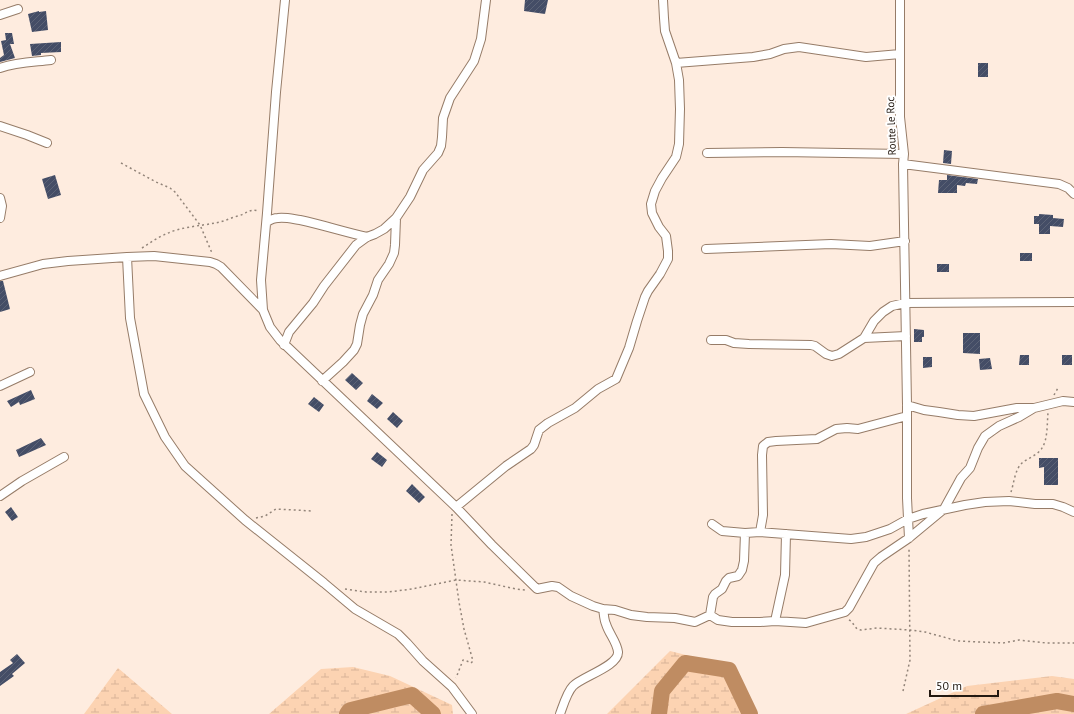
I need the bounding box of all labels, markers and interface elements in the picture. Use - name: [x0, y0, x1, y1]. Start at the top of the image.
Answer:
- street label: Route le Roc: [883, 96, 899, 156]
- scale bar: [930, 672, 998, 698]
- text: 50 m: [936, 678, 962, 693]

